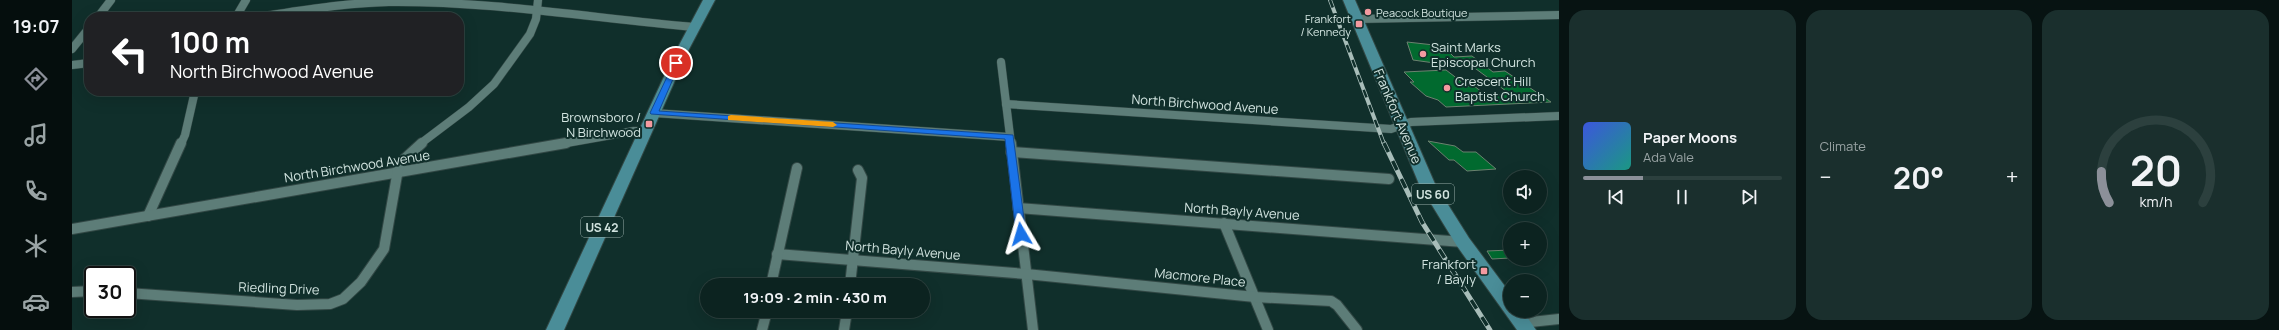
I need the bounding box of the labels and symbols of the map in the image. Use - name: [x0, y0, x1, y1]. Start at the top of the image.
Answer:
- place label: Peacock Boutique: [1376, 5, 1468, 20]
- marker: Peacock Boutique: [1363, 7, 1373, 17]
- place label: Frankfort / Kennedy: [1300, 11, 1351, 39]
- marker: Frankfort / Kennedy: [1354, 19, 1364, 29]
- place label: Saint Marks Episcopal Church: [1431, 38, 1535, 71]
- pin: [659, 46, 693, 80]
- marker: Saint Marks Episcopal Church: [1418, 49, 1428, 59]
- street label: Frankfort Avenue: [1370, 66, 1426, 167]
- place label: Crescent Hill Baptist Church: [1455, 72, 1545, 105]
- marker: Crescent Hill Baptist Church: [1442, 83, 1452, 93]
- street label: North Birchwood Avenue: [1131, 90, 1279, 118]
- place label: Brownsboro / N Birchwood: [561, 108, 641, 141]
- marker: Brownsboro / N Birchwood: [644, 119, 654, 129]
- street label: North Birchwood Avenue: [283, 146, 431, 186]
- road number: US 60: [1412, 184, 1454, 204]
- street label: North Bayly Avenue: [1184, 198, 1301, 224]
- position arrow: [1000, 213, 1042, 255]
- road number: US 42: [581, 217, 623, 237]
- street label: North Bayly Avenue: [845, 236, 962, 264]
- place label: Frankfort / Bayly: [1422, 255, 1476, 288]
- street label: Macmore Place: [1154, 263, 1247, 291]
- speed limit sign: 30: [84, 266, 136, 318]
- marker: Frankfort / Bayly: [1479, 266, 1489, 276]
- street label: Riedling Drive: [238, 278, 320, 298]

